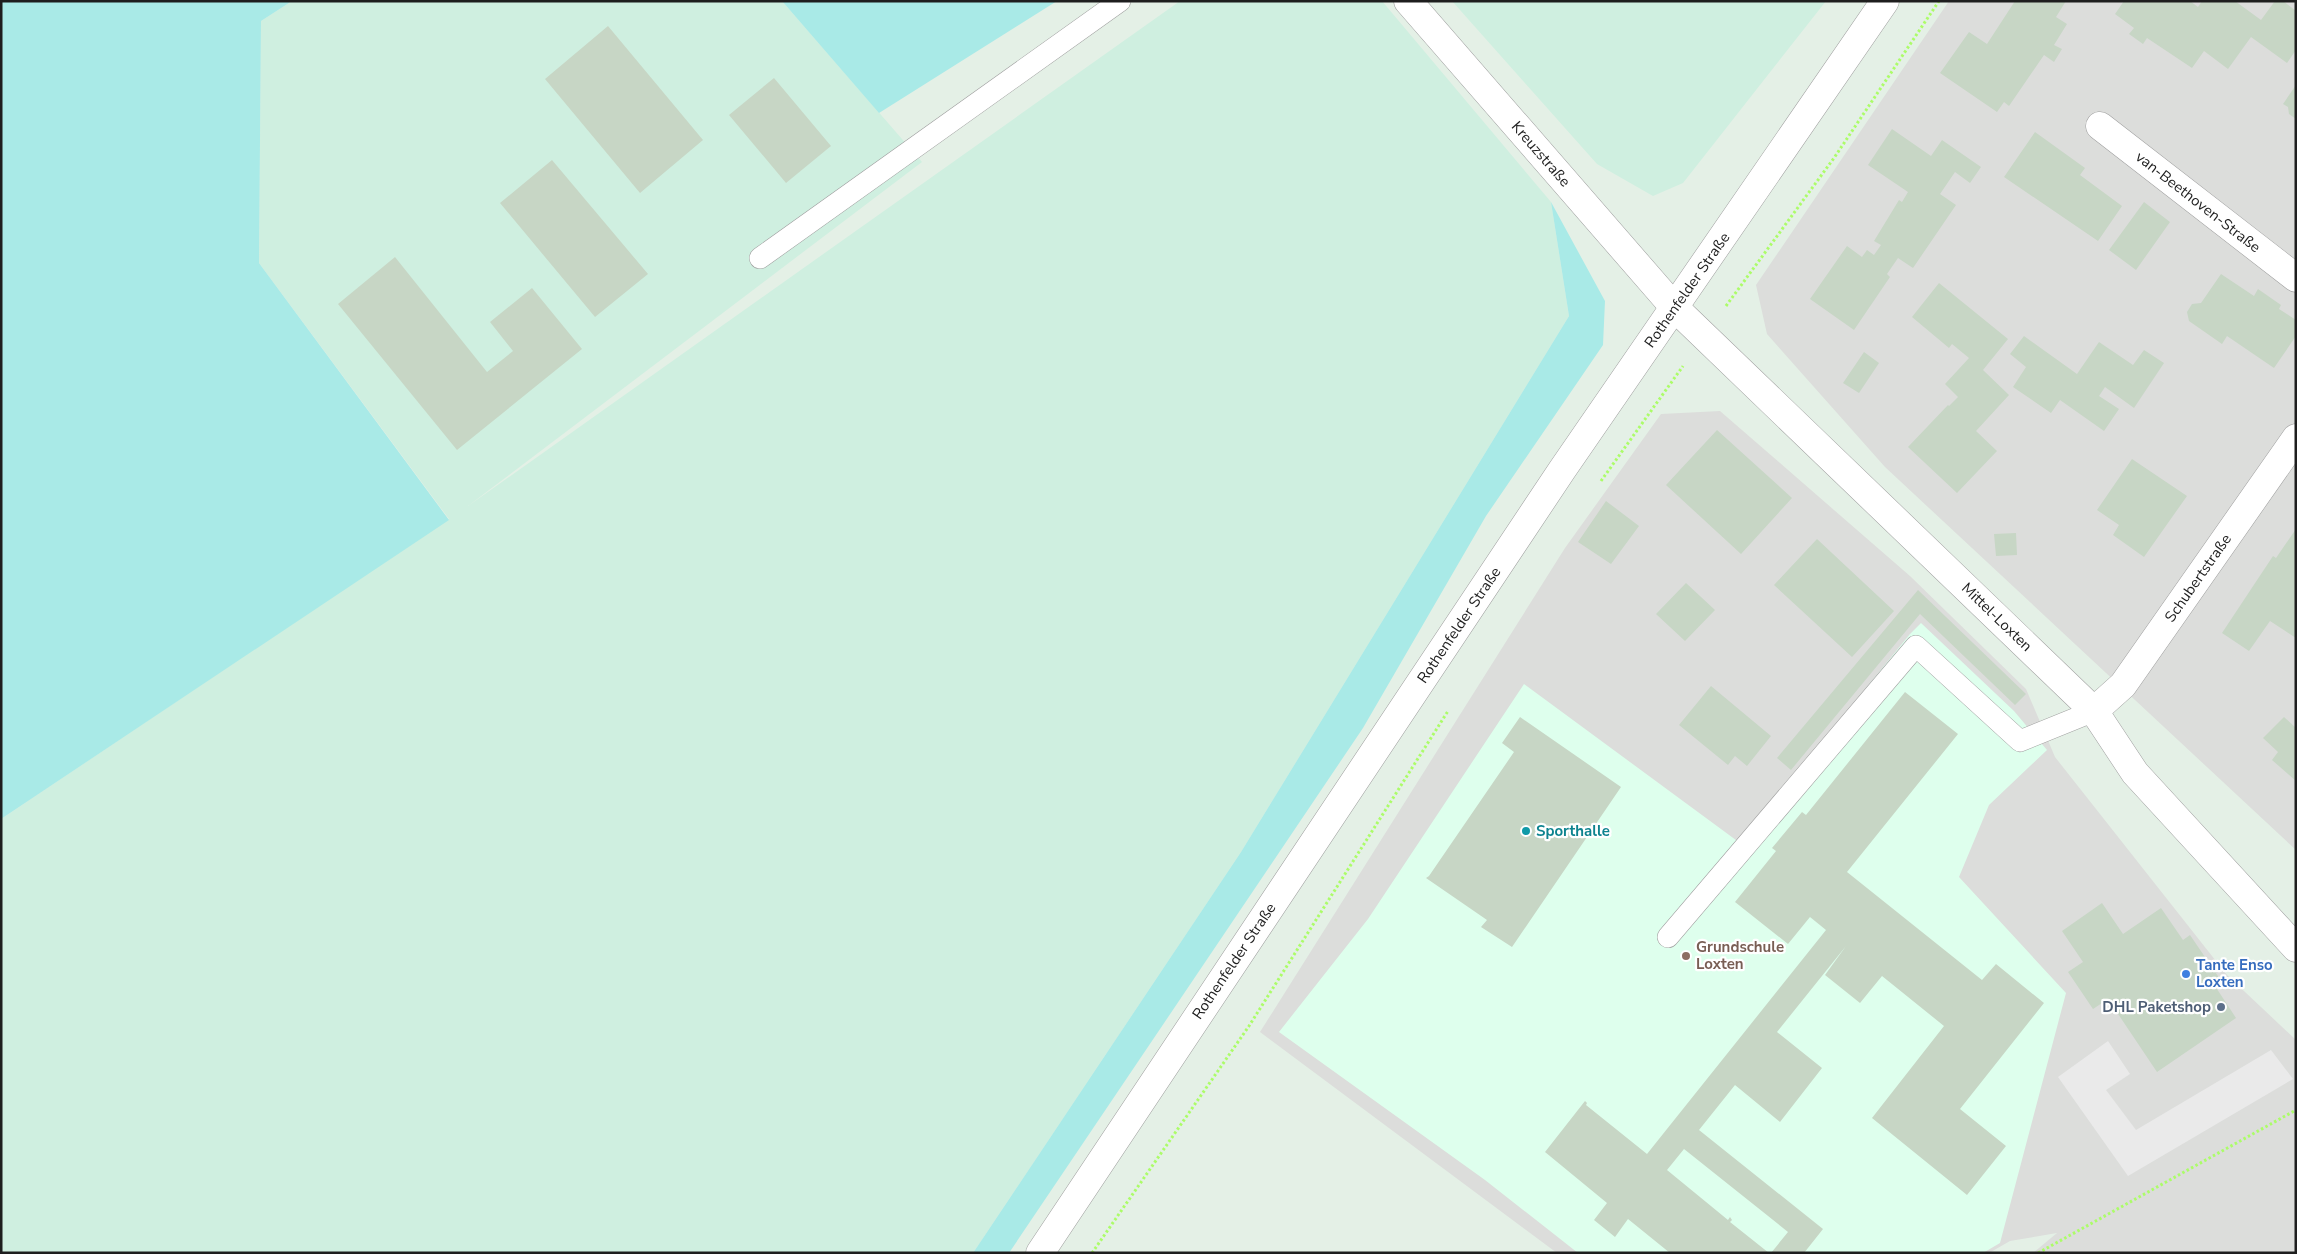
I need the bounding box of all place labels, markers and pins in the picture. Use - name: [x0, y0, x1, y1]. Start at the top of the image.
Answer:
- place label: Sporthalle: [1536, 821, 1610, 841]
- marker: Sporthalle: [1520, 825, 1532, 837]
- place label: Grundschule Loxten: [1696, 937, 1784, 974]
- marker: Grundschule Loxten: [1680, 950, 1692, 962]
- place label: Tante Enso Loxten: [2196, 955, 2273, 992]
- marker: Tante Enso Loxten: [2180, 968, 2192, 980]
- place label: DHL Paketshop: [2102, 997, 2211, 1017]
- marker: DHL Paketshop: [2215, 1001, 2227, 1013]

